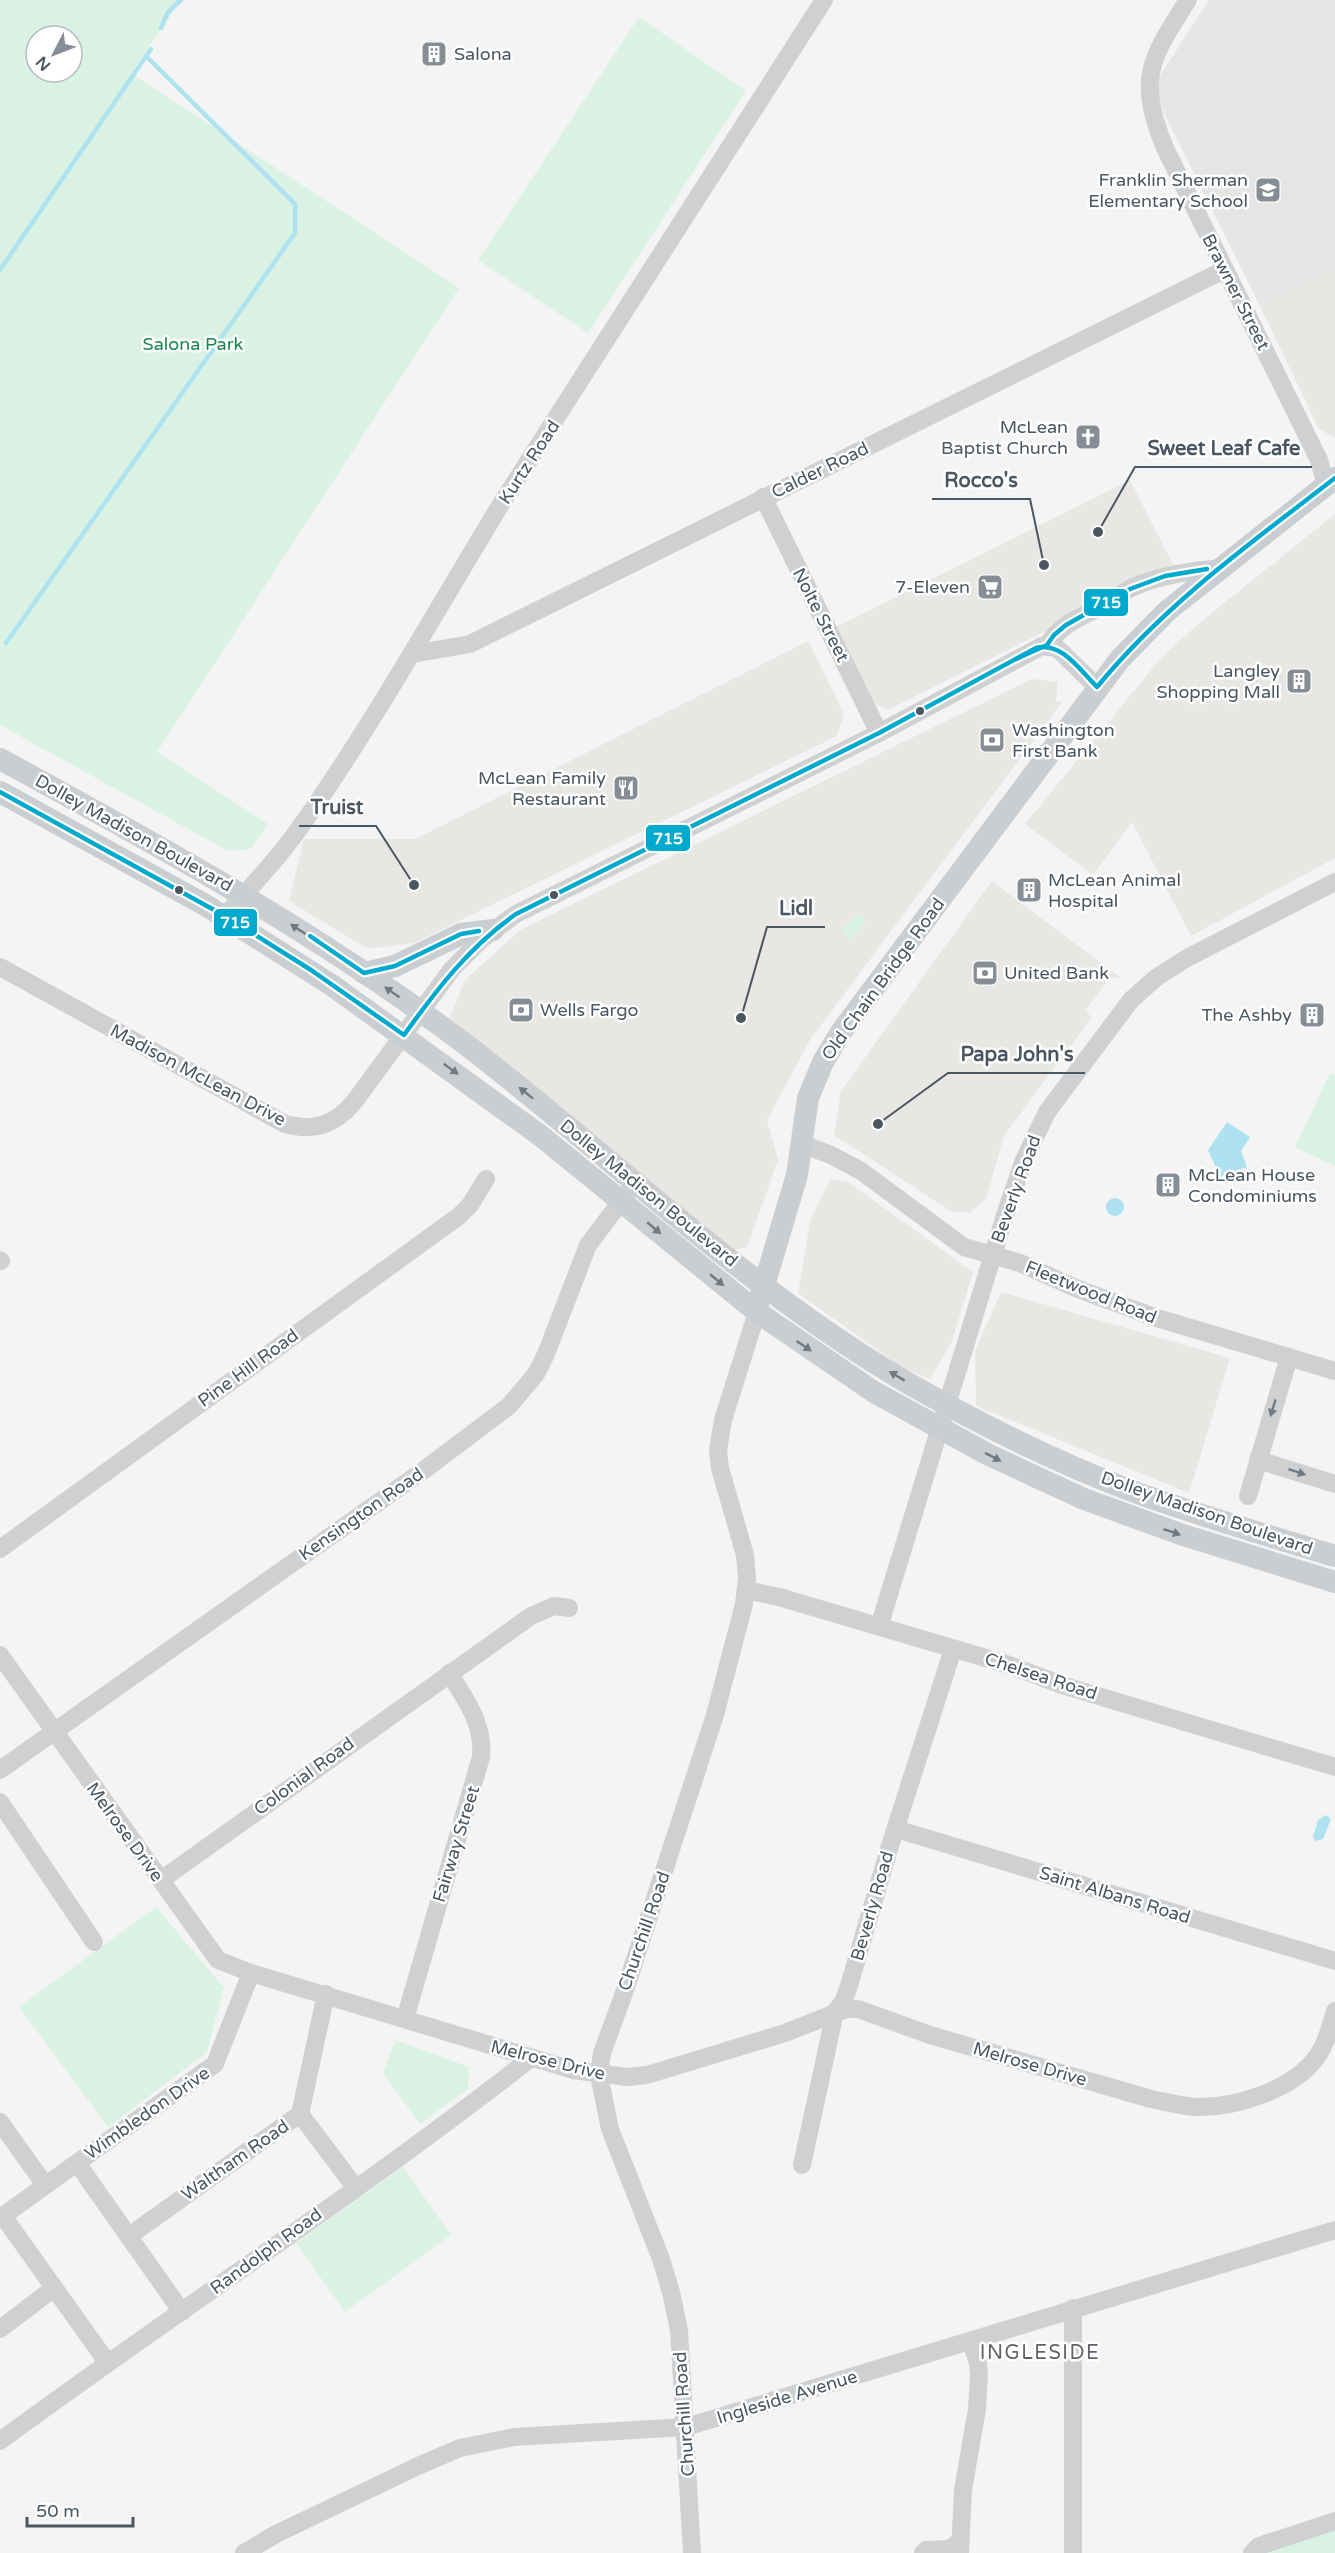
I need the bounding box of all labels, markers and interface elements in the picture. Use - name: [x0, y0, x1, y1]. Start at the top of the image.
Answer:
- north arrow: [24, 24, 84, 84]
- building icon: Salona: [419, 39, 449, 69]
- place label: Salona: [454, 43, 512, 65]
- text: N: [32, 52, 55, 75]
- place label: Franklin Sherman Elementary School: [1088, 169, 1248, 212]
- school or university icon: Franklin Sherman Elementary School: [1253, 175, 1283, 205]
- street label: Brawner Street: [1197, 230, 1275, 354]
- park label: Salona Park: [143, 333, 244, 355]
- street label: Kurtz Road: [494, 416, 564, 508]
- place label: McLean Baptist Church: [941, 416, 1068, 459]
- church icon: McLean Baptist Church: [1073, 422, 1103, 452]
- callout: Sweet Leaf Cafe: [1135, 429, 1312, 467]
- street label: Calder Road: [768, 437, 872, 503]
- text: Sweet Leaf Cafe: [1148, 437, 1300, 461]
- callout: Rocco's: [932, 461, 1030, 499]
- text: Rocco's: [944, 469, 1018, 493]
- street label: Nolte Street: [788, 564, 854, 666]
- supermarket icon: 7-Eleven: [975, 572, 1005, 602]
- place label: 7-Eleven: [895, 576, 970, 598]
- line badge: 715: [1083, 588, 1129, 617]
- text: 715: [1091, 593, 1121, 613]
- place label: Langley Shopping Mall: [1156, 660, 1280, 703]
- building icon: Langley Shopping Mall: [1284, 666, 1314, 696]
- unlabelled marker: [914, 705, 926, 717]
- place label: Washington First Bank: [1012, 719, 1115, 762]
- bank icon: Washington First Bank: [977, 725, 1007, 755]
- place label: McLean Family Restaurant: [478, 767, 606, 810]
- street label: Dolley Madison Boulevard: [31, 769, 237, 897]
- restaurant icon: McLean Family Restaurant: [611, 773, 641, 803]
- callout: Truist: [299, 788, 376, 826]
- text: Truist: [310, 796, 364, 820]
- line badge: 715: [645, 824, 691, 852]
- text: 715: [653, 829, 683, 849]
- place label: McLean Animal Hospital: [1048, 869, 1181, 912]
- building icon: McLean Animal Hospital: [1014, 875, 1044, 905]
- unlabelled marker: [173, 884, 185, 896]
- unlabelled marker: [548, 889, 560, 901]
- callout: Lidl: [767, 889, 825, 927]
- street label: Old Chain Bridge Road: [817, 894, 949, 1064]
- text: Lidl: [779, 897, 813, 921]
- line badge: 715: [213, 908, 258, 937]
- text: 715: [220, 913, 250, 933]
- one-way arrow: [290, 923, 307, 934]
- bank icon: United Bank: [970, 958, 1000, 988]
- place label: United Bank: [1004, 962, 1109, 984]
- one-way arrow: [385, 986, 401, 998]
- bank icon: Wells Fargo: [506, 995, 536, 1025]
- place label: Wells Fargo: [540, 999, 639, 1021]
- building icon: The Ashby: [1297, 1000, 1327, 1030]
- place label: The Ashby: [1201, 1004, 1292, 1026]
- street label: Madison McLean Drive: [106, 1019, 290, 1131]
- callout: Papa John's: [948, 1035, 1085, 1073]
- text: Papa John's: [960, 1043, 1074, 1067]
- one-way arrow: [443, 1063, 459, 1075]
- one-way arrow: [518, 1086, 534, 1099]
- street label: Dolley Madison Boulevard: [556, 1114, 742, 1272]
- street label: Beverly Road: [986, 1132, 1046, 1246]
- place label: McLean House Condominiums: [1188, 1164, 1317, 1207]
- building icon: McLean House Condominiums: [1153, 1170, 1183, 1200]
- one-way arrow: [646, 1221, 661, 1234]
- street label: Fleetwood Road: [1022, 1256, 1160, 1328]
- one-way arrow: [709, 1274, 725, 1287]
- street label: Pine Hill Road: [193, 1324, 303, 1412]
- one-way arrow: [796, 1340, 812, 1351]
- one-way arrow: [889, 1371, 905, 1382]
- one-way arrow: [1268, 1399, 1277, 1417]
- one-way arrow: [984, 1452, 1001, 1462]
- street label: Kensington Road: [294, 1463, 428, 1565]
- street label: Dolley Madison Boulevard: [1098, 1466, 1316, 1560]
- one-way arrow: [1288, 1468, 1306, 1477]
- one-way arrow: [1163, 1527, 1181, 1537]
- street label: Chelsea Road: [982, 1647, 1100, 1705]
- street label: Colonial Road: [250, 1732, 358, 1820]
- street label: Melrose Drive: [82, 1778, 168, 1886]
- street label: Fairway Street: [428, 1783, 484, 1905]
- street label: Beverly Road: [846, 1849, 898, 1963]
- street label: Saint Albans Road: [1037, 1862, 1193, 1928]
- street label: Churchill Road: [613, 1868, 675, 1994]
- street label: Melrose Drive: [488, 2035, 608, 2085]
- street label: Melrose Drive: [971, 2037, 1089, 2091]
- street label: Wimbledon Drive: [80, 2062, 214, 2164]
- street label: Waltham Road: [177, 2115, 293, 2205]
- street label: Randolph Road: [206, 2203, 326, 2299]
- district label: INGLESIDE: [980, 2341, 1100, 2365]
- street label: Churchill Road: [669, 2351, 699, 2477]
- street label: Ingleside Avenue: [714, 2365, 860, 2429]
- scale bar: [27, 2490, 134, 2528]
- text: 50 m: [36, 2500, 80, 2522]

